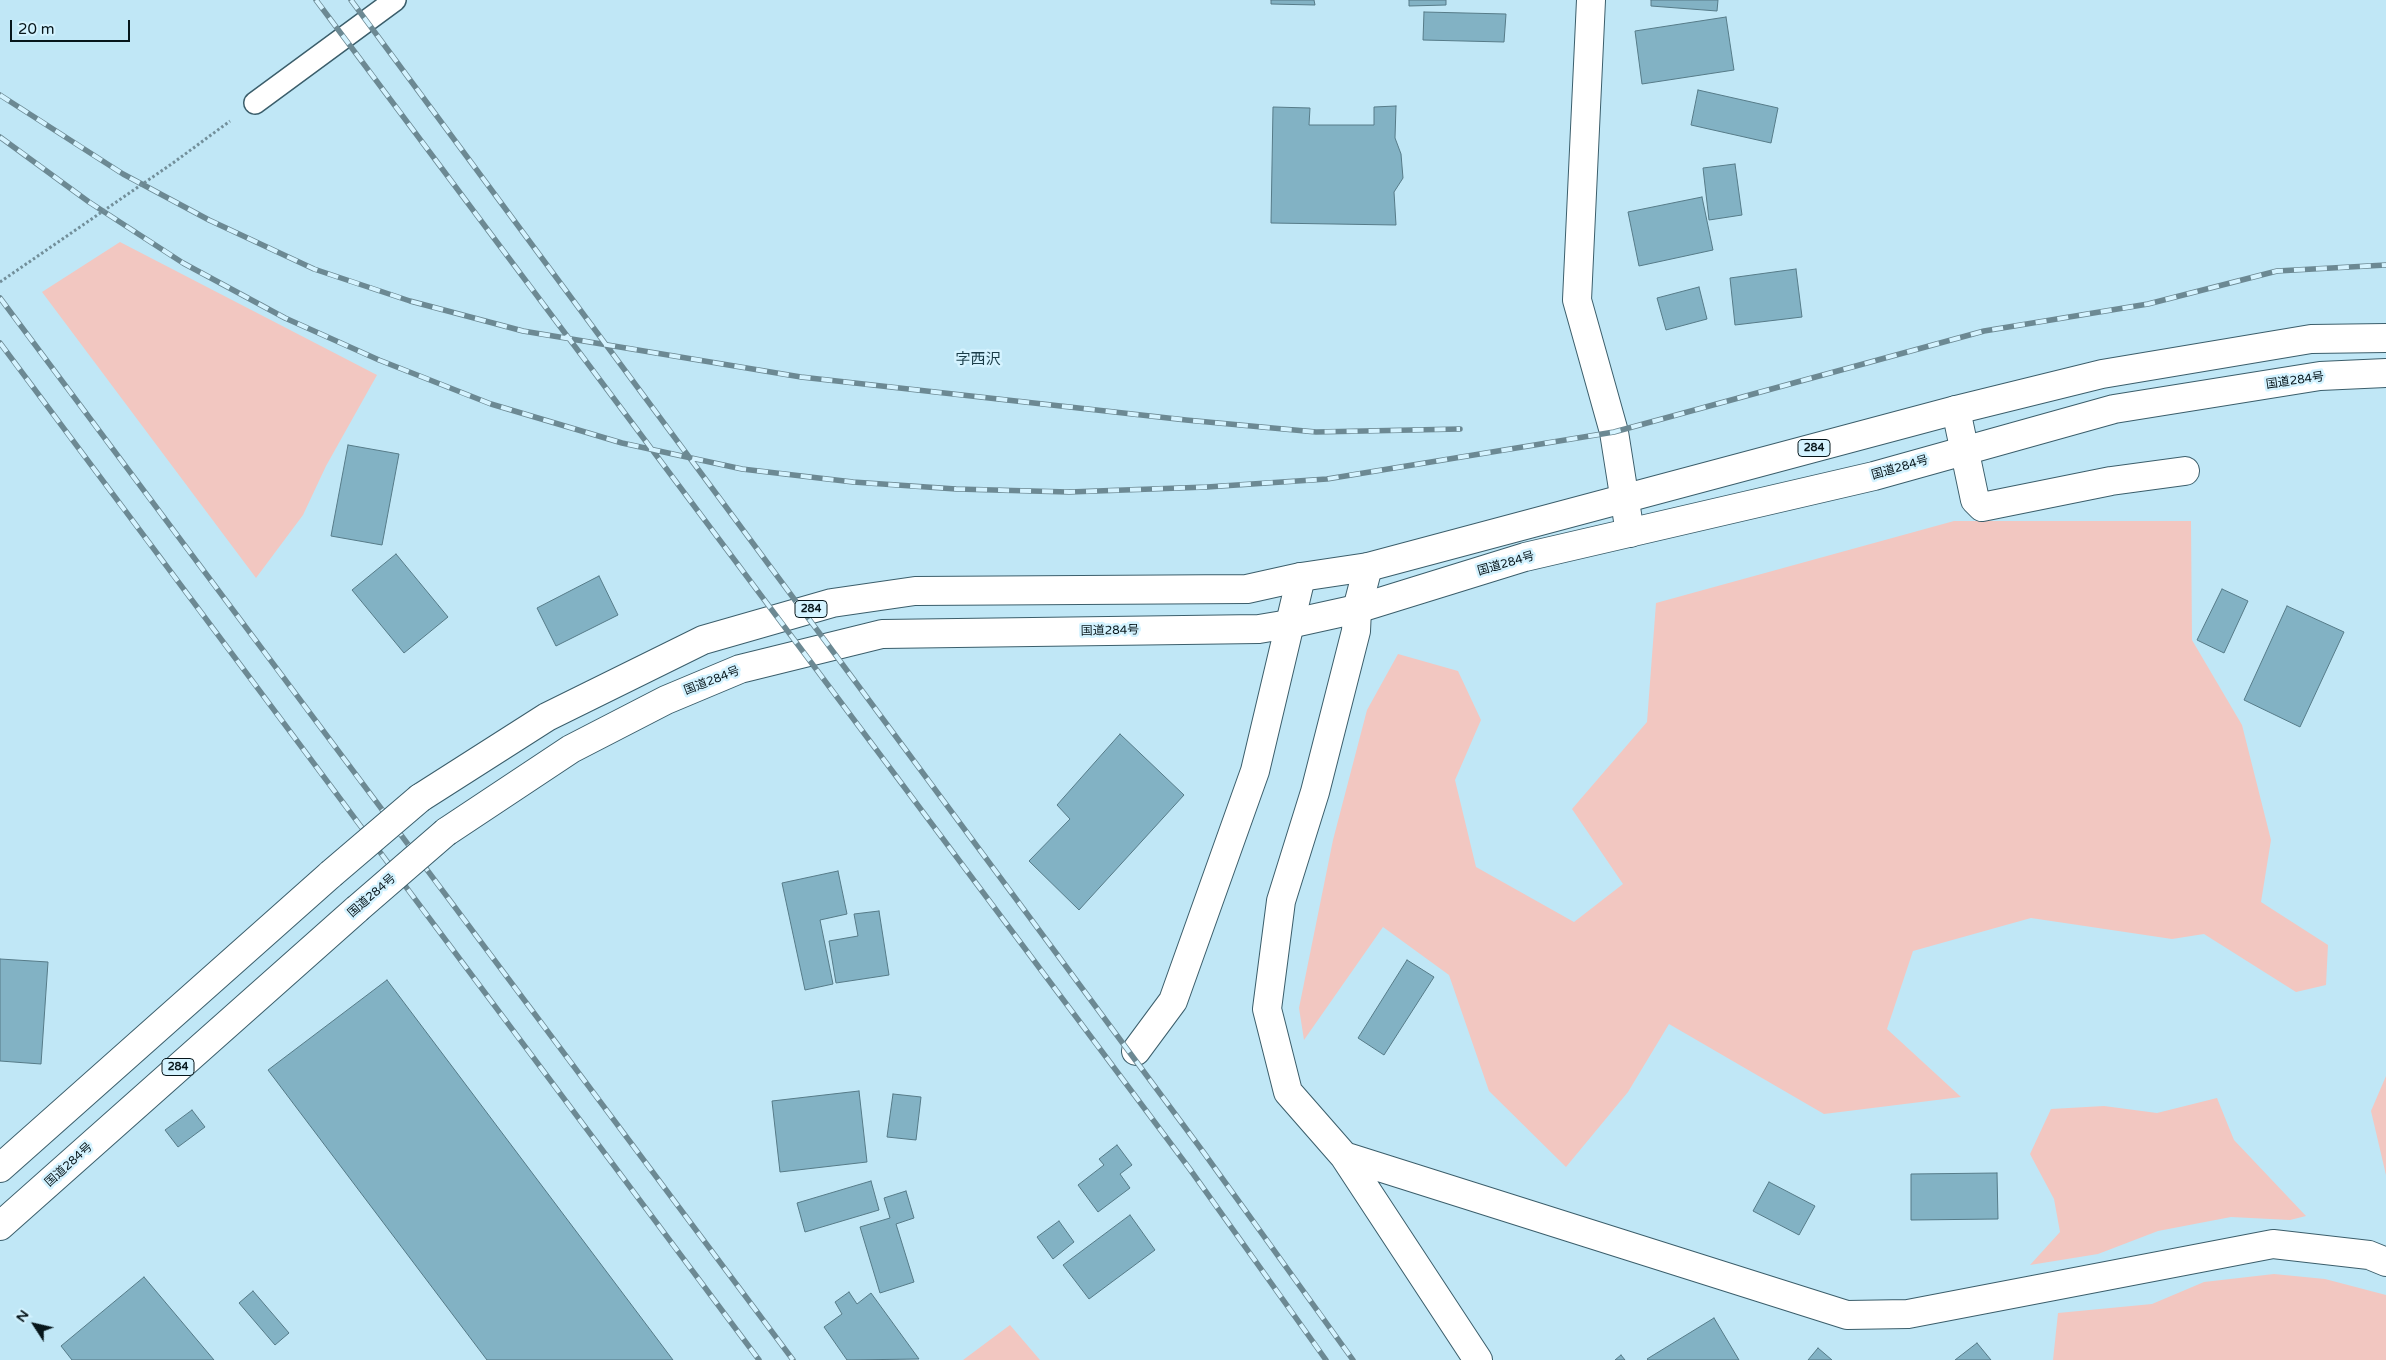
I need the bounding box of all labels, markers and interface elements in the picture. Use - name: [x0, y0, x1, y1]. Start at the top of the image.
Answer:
- scale bar: [12, 10, 132, 42]
- text: 20 m: [18, 20, 55, 38]
- district label: 字西沢: [956, 351, 1000, 369]
- street label: 国道284号: [2265, 370, 2325, 392]
- road number: 284: [1798, 439, 1830, 456]
- street label: 国道284号: [1870, 453, 1930, 483]
- street label: 国道284号: [1476, 549, 1536, 579]
- road number: 284: [795, 600, 827, 618]
- street label: 国道284号: [1081, 623, 1139, 639]
- street label: 国道284号: [682, 664, 742, 698]
- street label: 国道284号: [345, 871, 399, 921]
- road number: 284: [162, 1058, 194, 1076]
- street label: 国道284号: [42, 1140, 96, 1190]
- north arrow: [10, 1300, 60, 1350]
- text: N: [12, 1307, 32, 1326]

